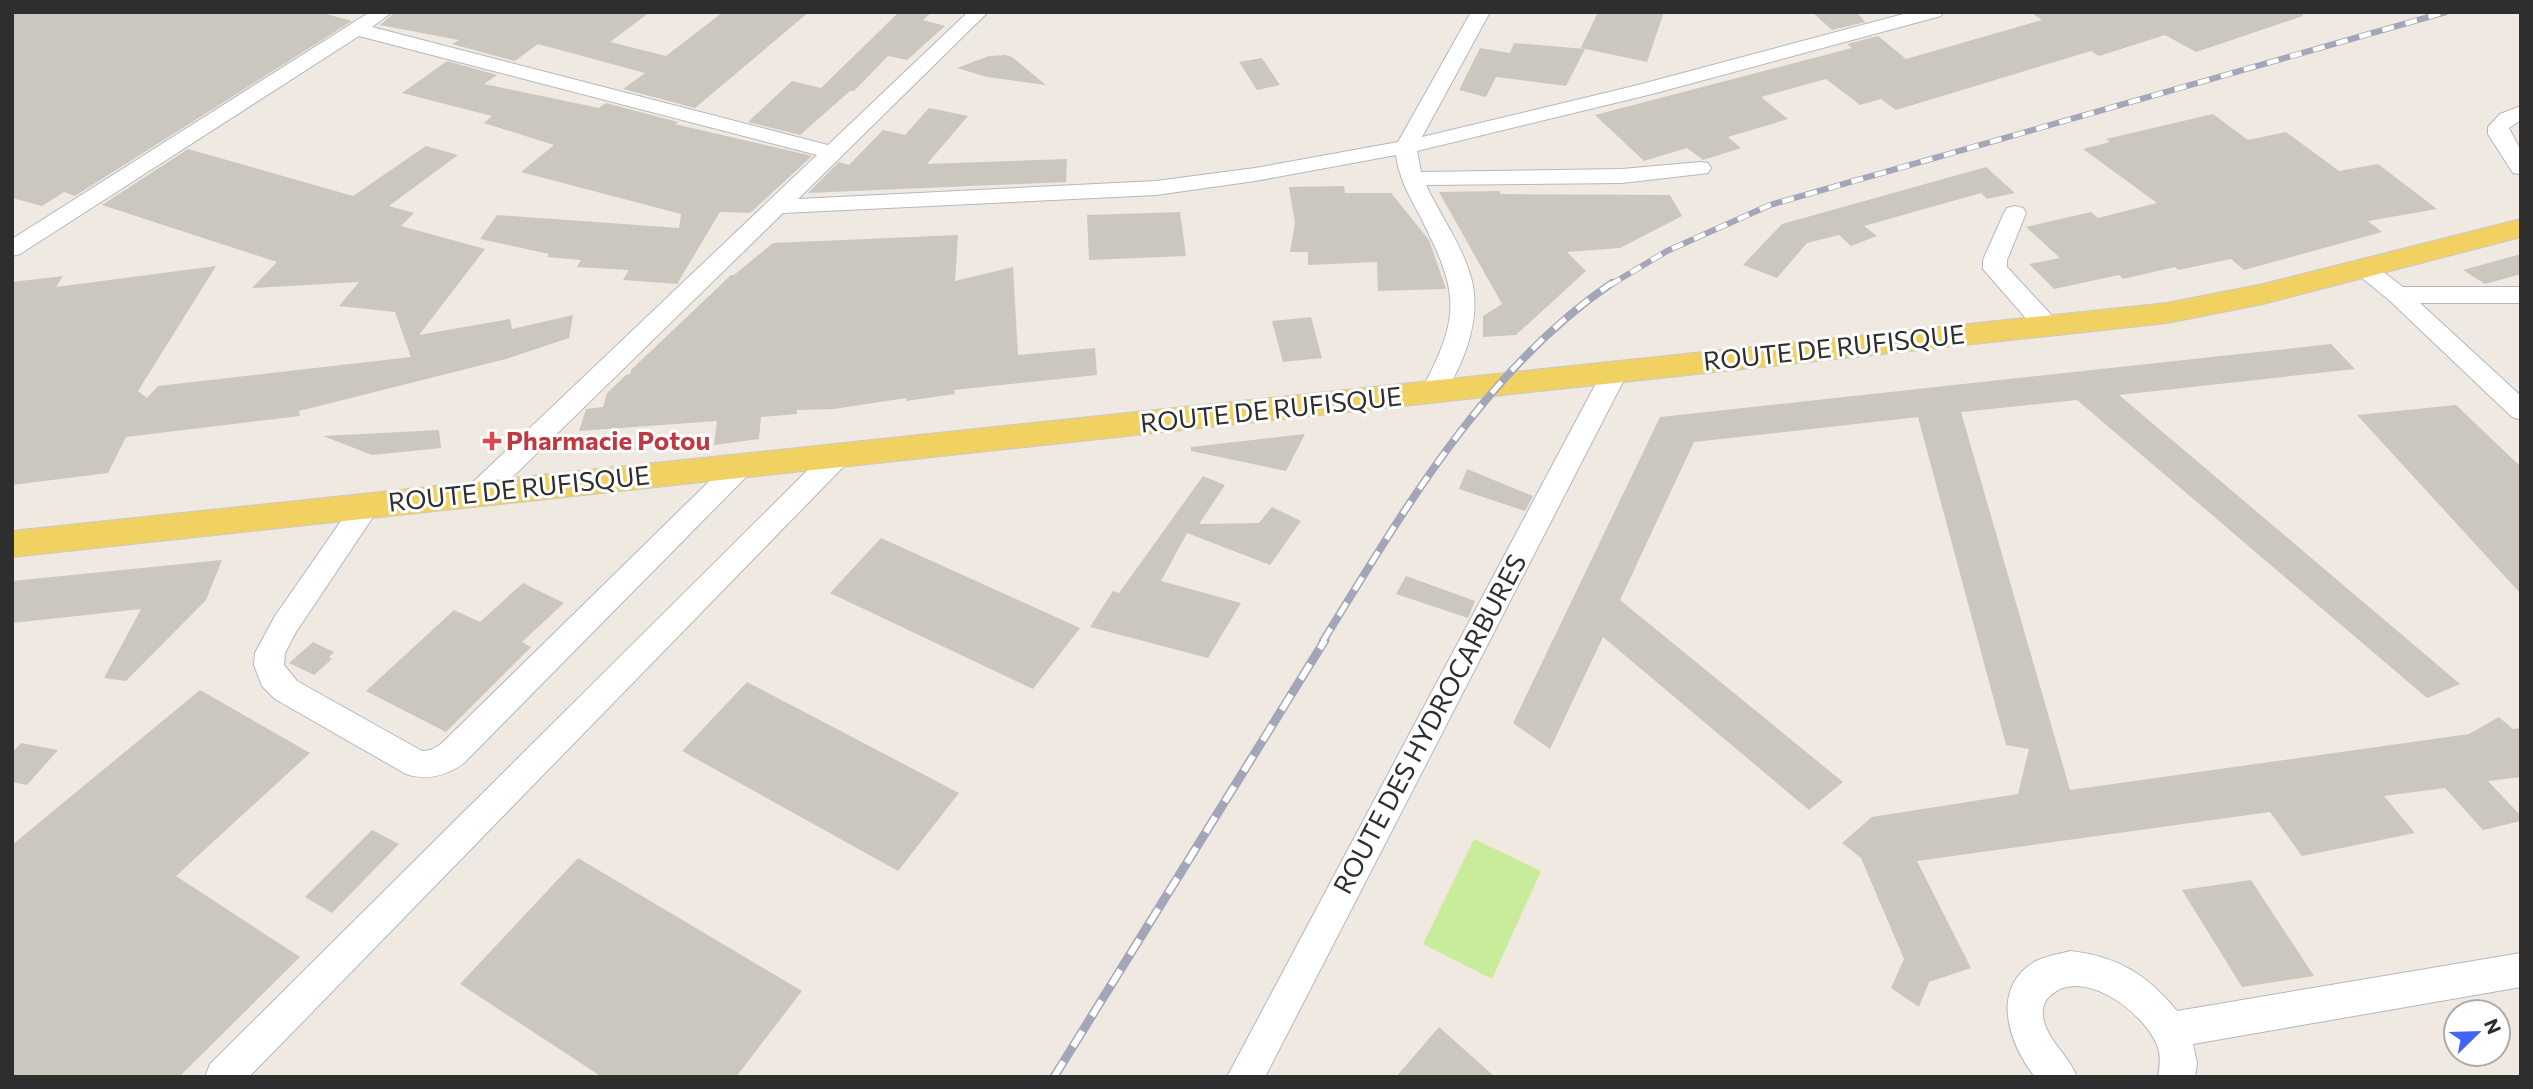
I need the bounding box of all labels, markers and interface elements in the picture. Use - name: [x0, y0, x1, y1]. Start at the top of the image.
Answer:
- street label: ROUTE DE RUFISQUE: [1702, 317, 1966, 376]
- street label: ROUTE DE RUFISQUE: [1139, 379, 1403, 438]
- place label: Pharmacie Potou: [506, 424, 710, 455]
- marker: Pharmacie Potou: [484, 433, 500, 449]
- street label: ROUTE DE RUFISQUE: [387, 458, 651, 517]
- street label: ROUTE DES HYDROCARBURES: [1326, 548, 1532, 898]
- north arrow: [2442, 998, 2512, 1068]
- text: N: [2480, 1015, 2506, 1037]

